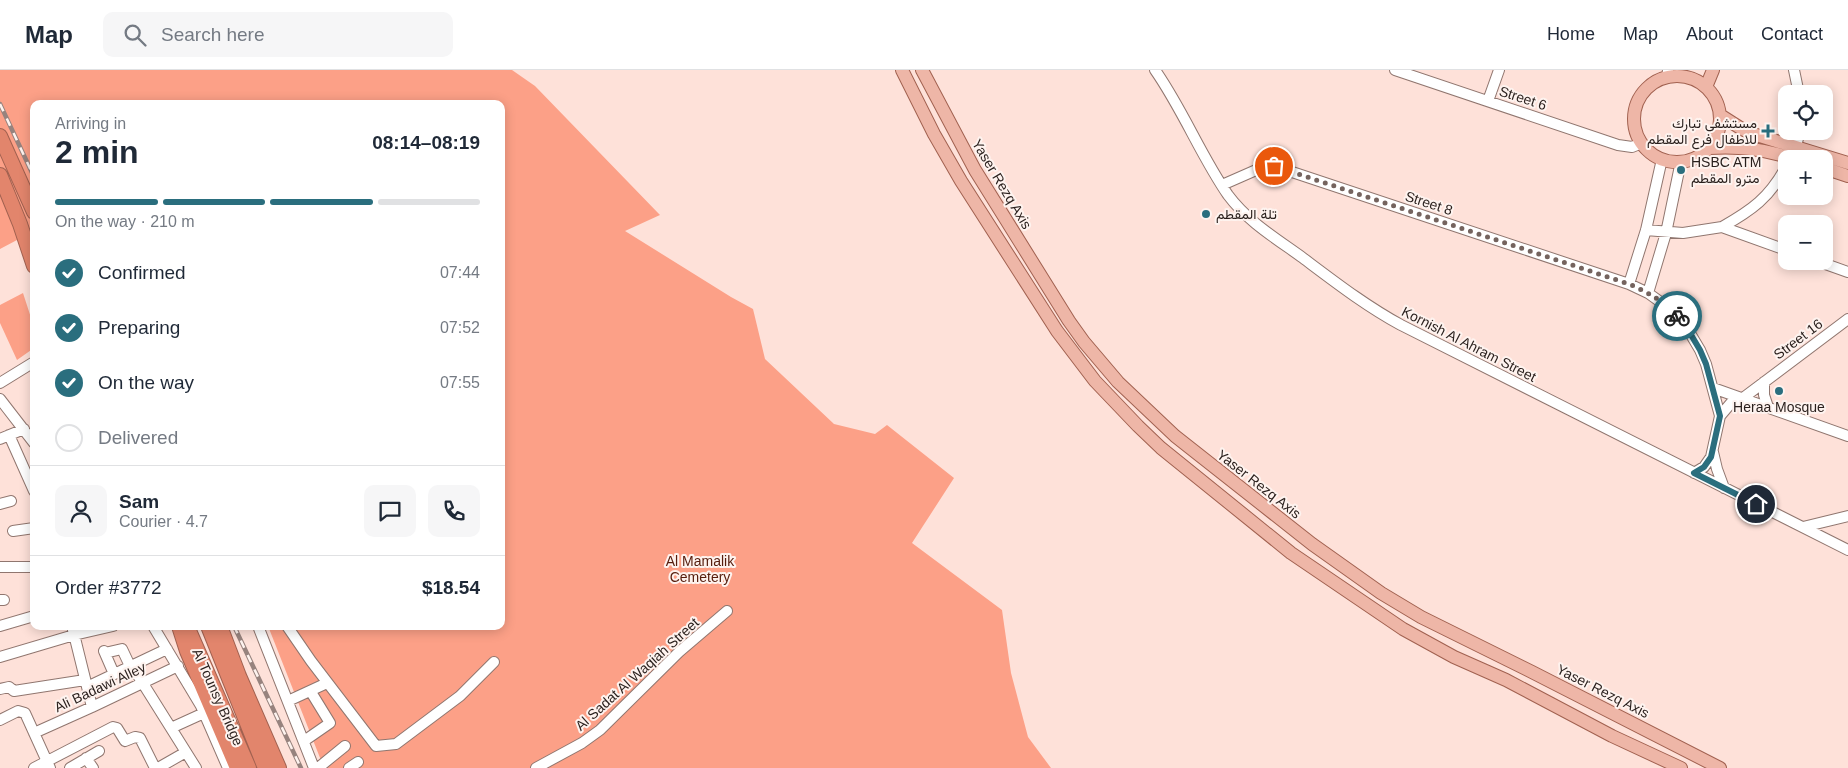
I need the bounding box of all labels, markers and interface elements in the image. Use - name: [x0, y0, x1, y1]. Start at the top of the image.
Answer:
- search box: [103, 12, 453, 57]
- text: Map: [25, 21, 73, 48]
- icon: search: [121, 21, 149, 49]
- text: Search here: [161, 24, 265, 45]
- text: Home: [1547, 24, 1595, 44]
- text: Map: [1623, 24, 1658, 44]
- text: About: [1686, 24, 1733, 44]
- text: Contact: [1761, 24, 1823, 44]
- street label: Street 6: [1497, 83, 1549, 113]
- map controls: [1778, 85, 1833, 270]
- button: locate: [1778, 85, 1833, 140]
- text: Arriving in: [55, 115, 126, 132]
- place label: مستشفى تبارك للاطفال فرع المقطم: [1647, 115, 1757, 150]
- marker: مستشفى تبارك للاطفال فرع المقطم: [1761, 124, 1775, 138]
- text: 08:14–08:19: [372, 132, 480, 153]
- text: 2 min: [55, 134, 139, 170]
- street label: Yaser Rezq Axis: [969, 136, 1035, 232]
- pin: [1253, 145, 1295, 187]
- button: +: [1778, 150, 1833, 205]
- icon: bag: [1260, 152, 1288, 180]
- place label: HSBC ATM مترو المقطم: [1691, 154, 1762, 187]
- marker: HSBC ATM مترو المقطم: [1675, 164, 1687, 176]
- street label: Street 8: [1403, 188, 1455, 218]
- place label: تلة المقطم: [1216, 206, 1277, 223]
- marker: تلة المقطم: [1200, 208, 1212, 220]
- text: On the way · 210 m: [55, 213, 195, 230]
- button: −: [1778, 215, 1833, 270]
- icon: check: [55, 259, 83, 287]
- text: Confirmed: [98, 262, 186, 283]
- text: 07:44: [440, 264, 480, 281]
- courier: [1652, 291, 1702, 341]
- icon: bike: [1663, 302, 1691, 330]
- street label: Kornish Al Ahram Street: [1399, 303, 1539, 385]
- icon: check: [55, 314, 83, 342]
- street label: Street 16: [1770, 315, 1826, 362]
- text: Preparing: [98, 317, 180, 338]
- text: 07:52: [440, 319, 480, 336]
- icon: check: [55, 369, 83, 397]
- text: On the way: [98, 372, 194, 393]
- text: 07:55: [440, 374, 480, 391]
- marker: Heraa Mosque: [1773, 385, 1785, 397]
- place label: Heraa Mosque: [1733, 399, 1825, 415]
- text: Delivered: [98, 427, 178, 448]
- street label: Yaser Rezq Axis: [1214, 446, 1304, 522]
- pin: [1735, 483, 1777, 525]
- button: person: [55, 485, 107, 537]
- button: chat: [364, 485, 416, 537]
- button: phone: [428, 485, 480, 537]
- icon: home: [1742, 490, 1770, 518]
- text: Sam: [119, 491, 159, 512]
- text: Courier · 4.7: [119, 513, 208, 530]
- park label: Al Mamalik Cemetery: [666, 553, 735, 585]
- text: Order #3772: [55, 577, 162, 598]
- text: $18.54: [422, 577, 480, 598]
- street label: Al Sadat Al Waqiah Street: [572, 614, 702, 734]
- street label: Al Tounsy Bridge: [189, 646, 247, 748]
- street label: Ali Badawi Alley: [52, 659, 148, 715]
- street label: Yaser Rezq Axis: [1554, 661, 1652, 721]

